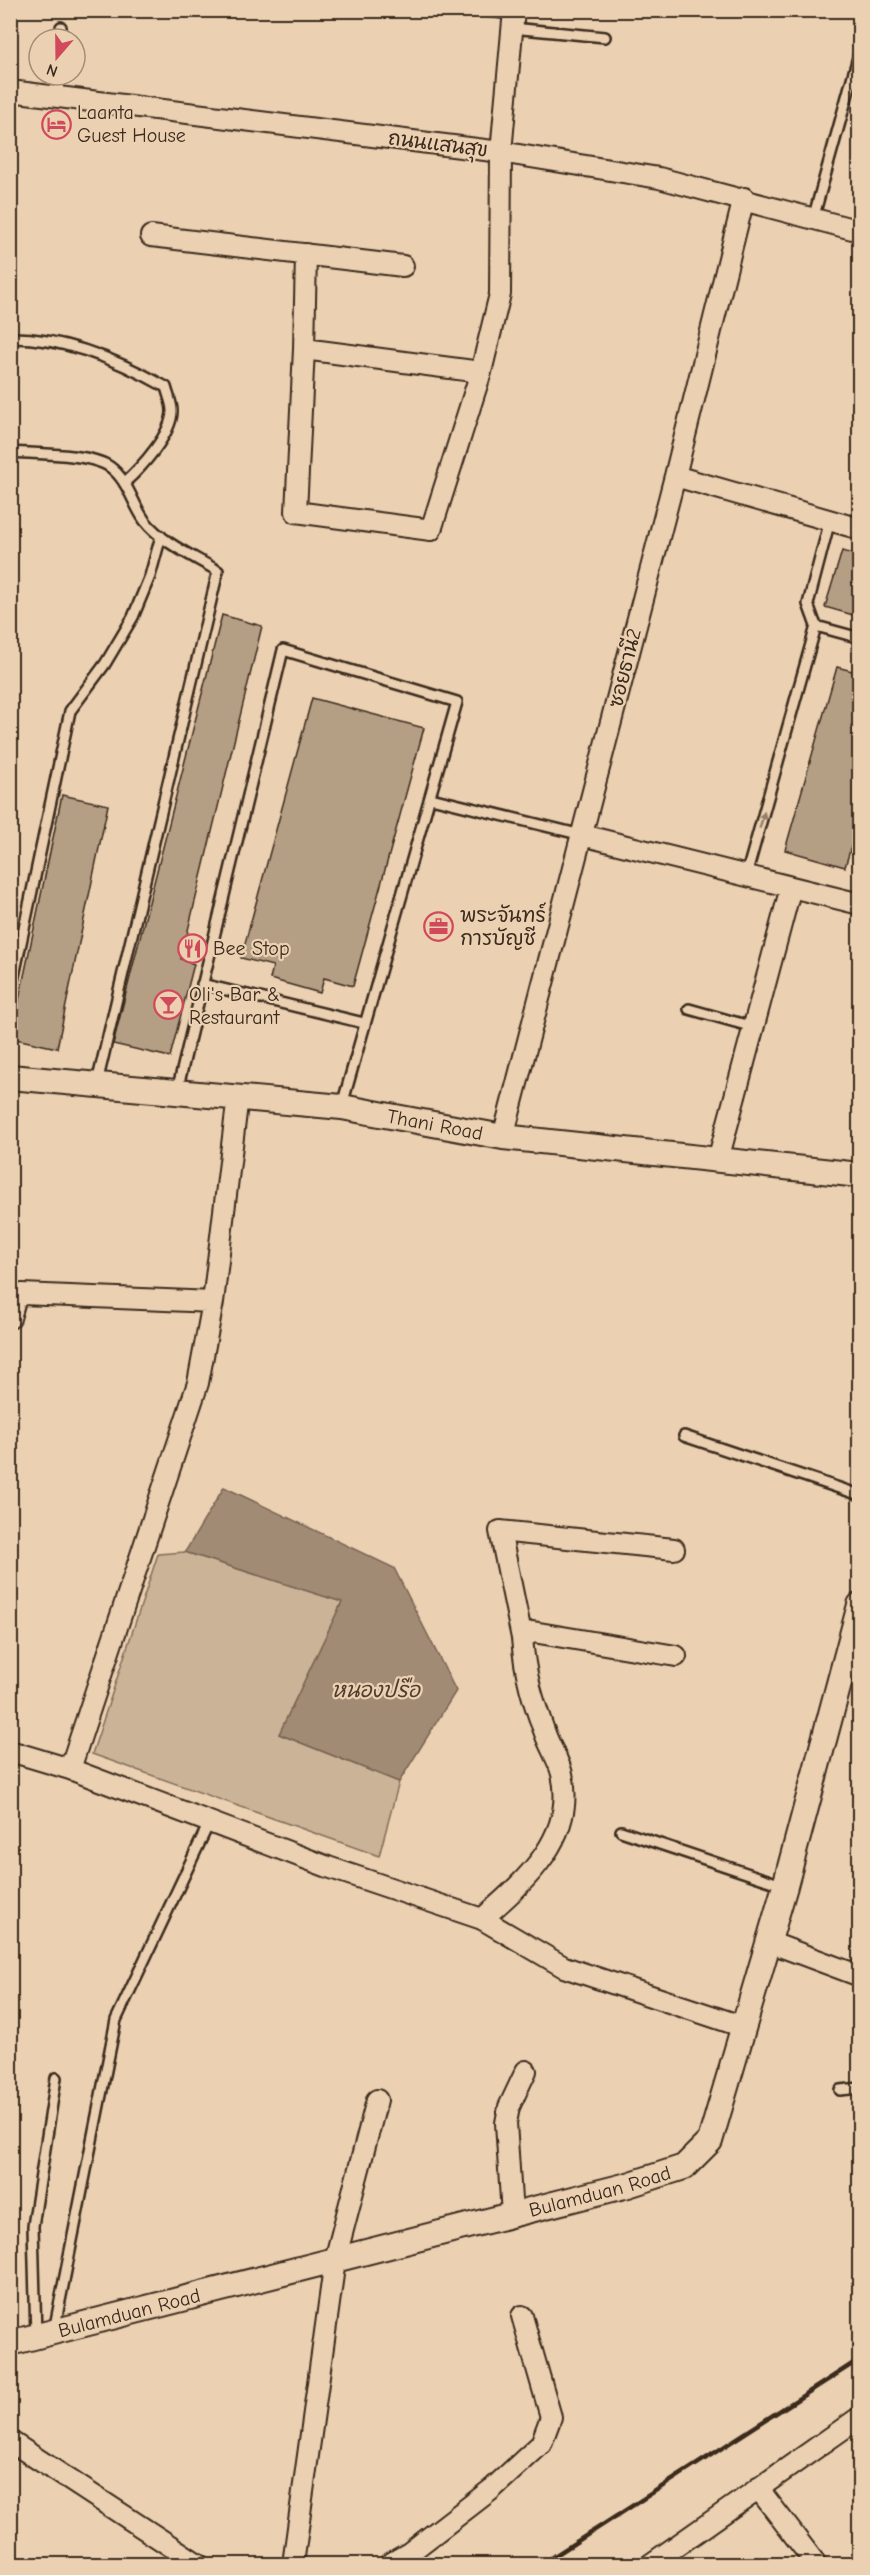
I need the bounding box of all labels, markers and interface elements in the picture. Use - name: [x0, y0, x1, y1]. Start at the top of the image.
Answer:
- north arrow: [27, 27, 87, 87]
- text: N: [44, 60, 60, 80]
- place label: Laanta Guest House: [77, 101, 186, 147]
- hotel icon: Laanta Guest House: [40, 108, 72, 140]
- street label: ถนนแสนสุข: [386, 126, 489, 166]
- street label: ซอยธานี2: [603, 626, 646, 710]
- one-way arrow: [758, 811, 767, 829]
- place label: พระจันทร์ การบัญชี: [460, 902, 547, 950]
- office icon: พระจันทร์ การบัญชี: [423, 910, 455, 942]
- restaurant icon: Bee Stop: [176, 932, 208, 964]
- place label: Bee Stop: [213, 937, 290, 960]
- place label: Oli's Bar & Restaurant: [189, 983, 281, 1029]
- bar icon: Oli's Bar & Restaurant: [152, 989, 184, 1021]
- street label: Thani Road: [385, 1104, 485, 1145]
- water label: หนองปรือ: [332, 1677, 422, 1702]
- street label: Bulamduan Road: [526, 2161, 674, 2221]
- street label: Bulamduan Road: [56, 2283, 203, 2342]

